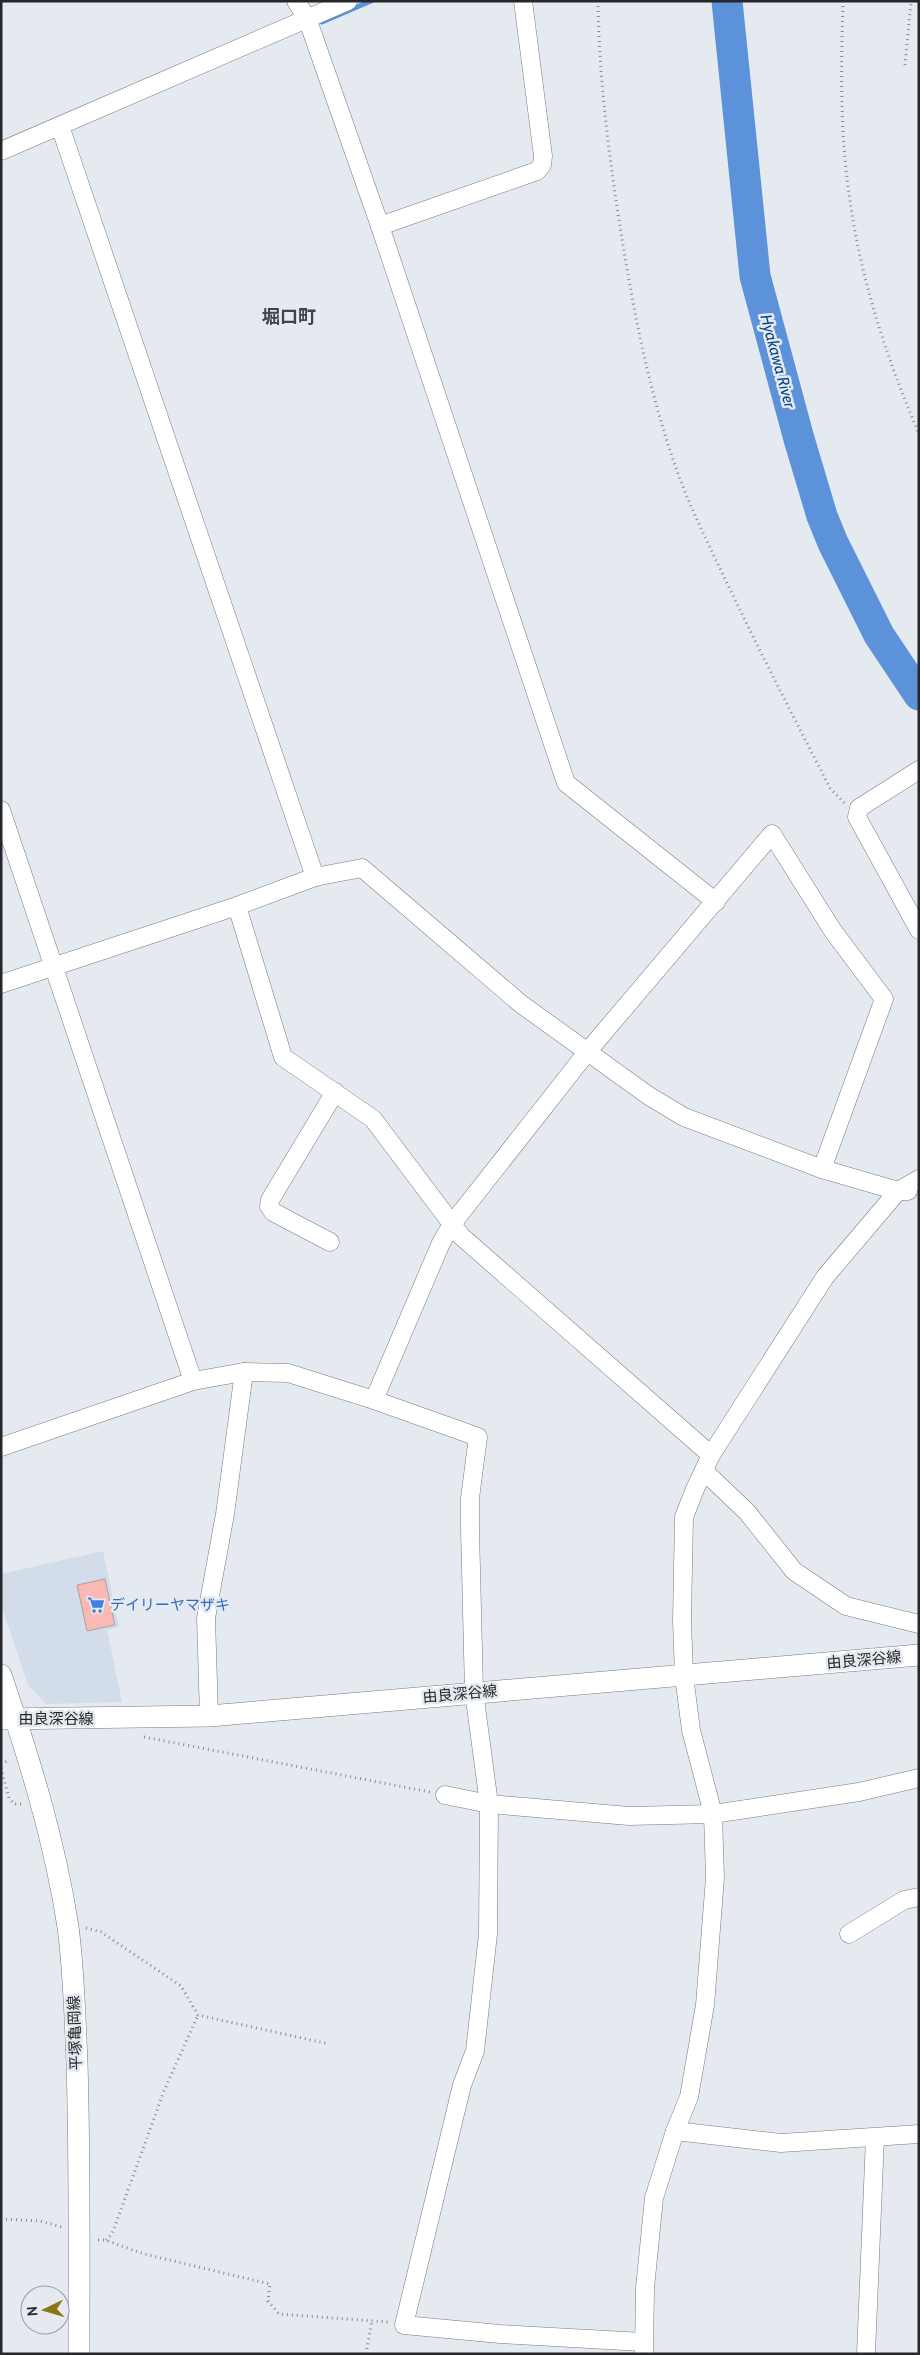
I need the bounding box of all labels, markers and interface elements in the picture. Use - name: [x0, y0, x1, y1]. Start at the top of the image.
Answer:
- district label: 堀口町: [262, 306, 316, 328]
- water label: Hyakawa River: [756, 312, 800, 411]
- supermarket icon: デイリーヤマザキ: [86, 1595, 106, 1615]
- place label: デイリーヤマザキ: [110, 1596, 230, 1614]
- street label: 由良深谷線: [826, 1648, 902, 1672]
- street label: 由良深谷線: [422, 1682, 498, 1706]
- street label: 由良深谷線: [18, 1710, 94, 1728]
- street label: 平塚亀岡線: [65, 1995, 85, 2071]
- north arrow: [20, 2285, 70, 2335]
- text: N: [23, 2305, 41, 2317]

